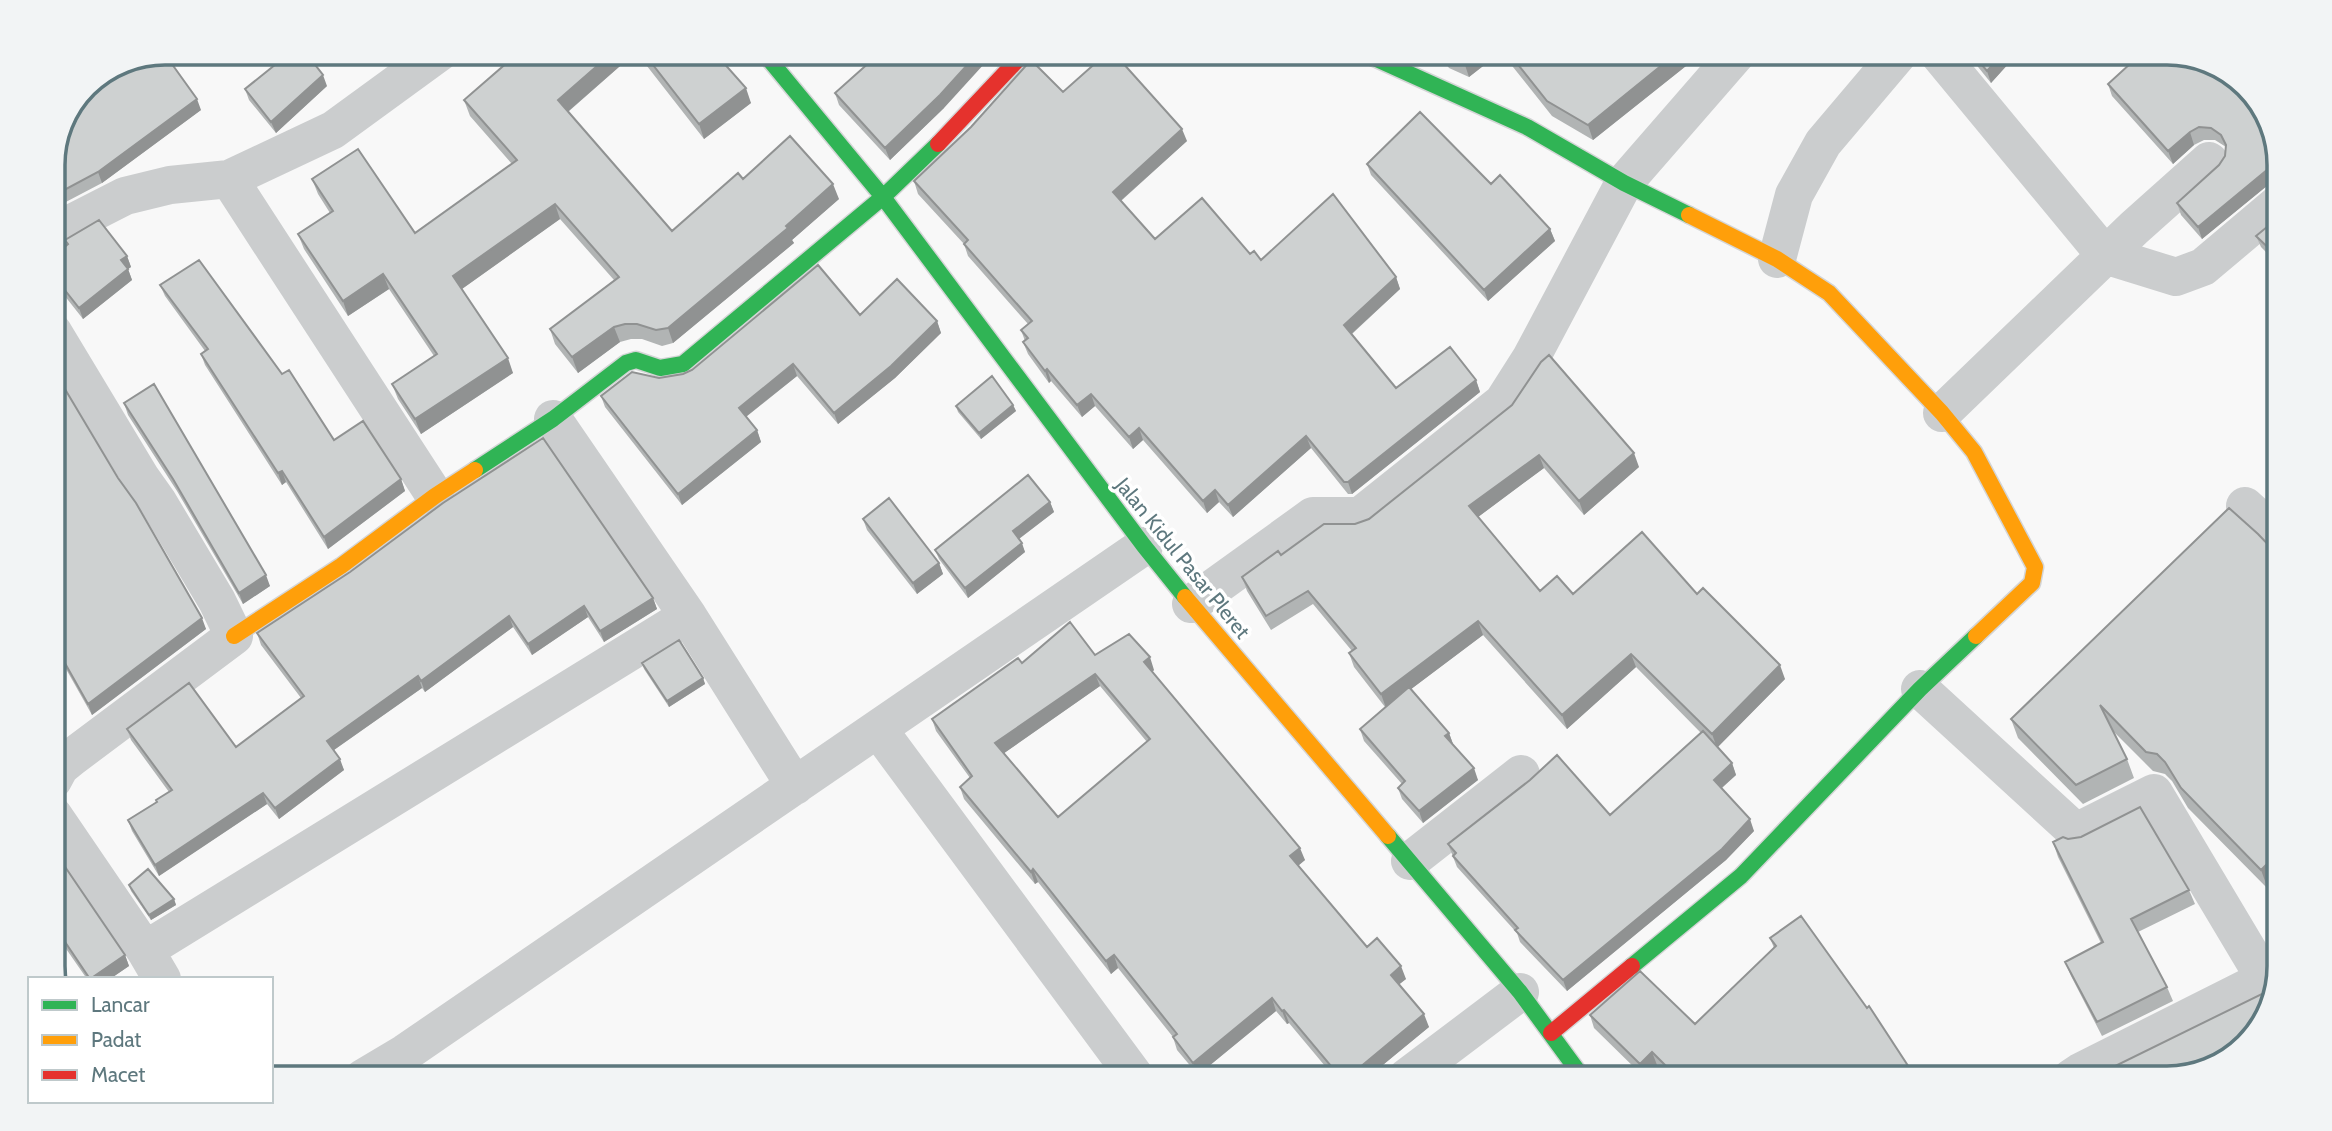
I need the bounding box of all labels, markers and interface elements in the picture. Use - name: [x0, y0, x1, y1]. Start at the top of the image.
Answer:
- street label: Jalan Kidul Pasar Pleret: [1110, 472, 1256, 643]
- legend: [28, 977, 273, 1103]
- text: Lancar: [91, 992, 150, 1017]
- text: Padat: [91, 1027, 141, 1052]
- text: Macet: [91, 1062, 145, 1087]

